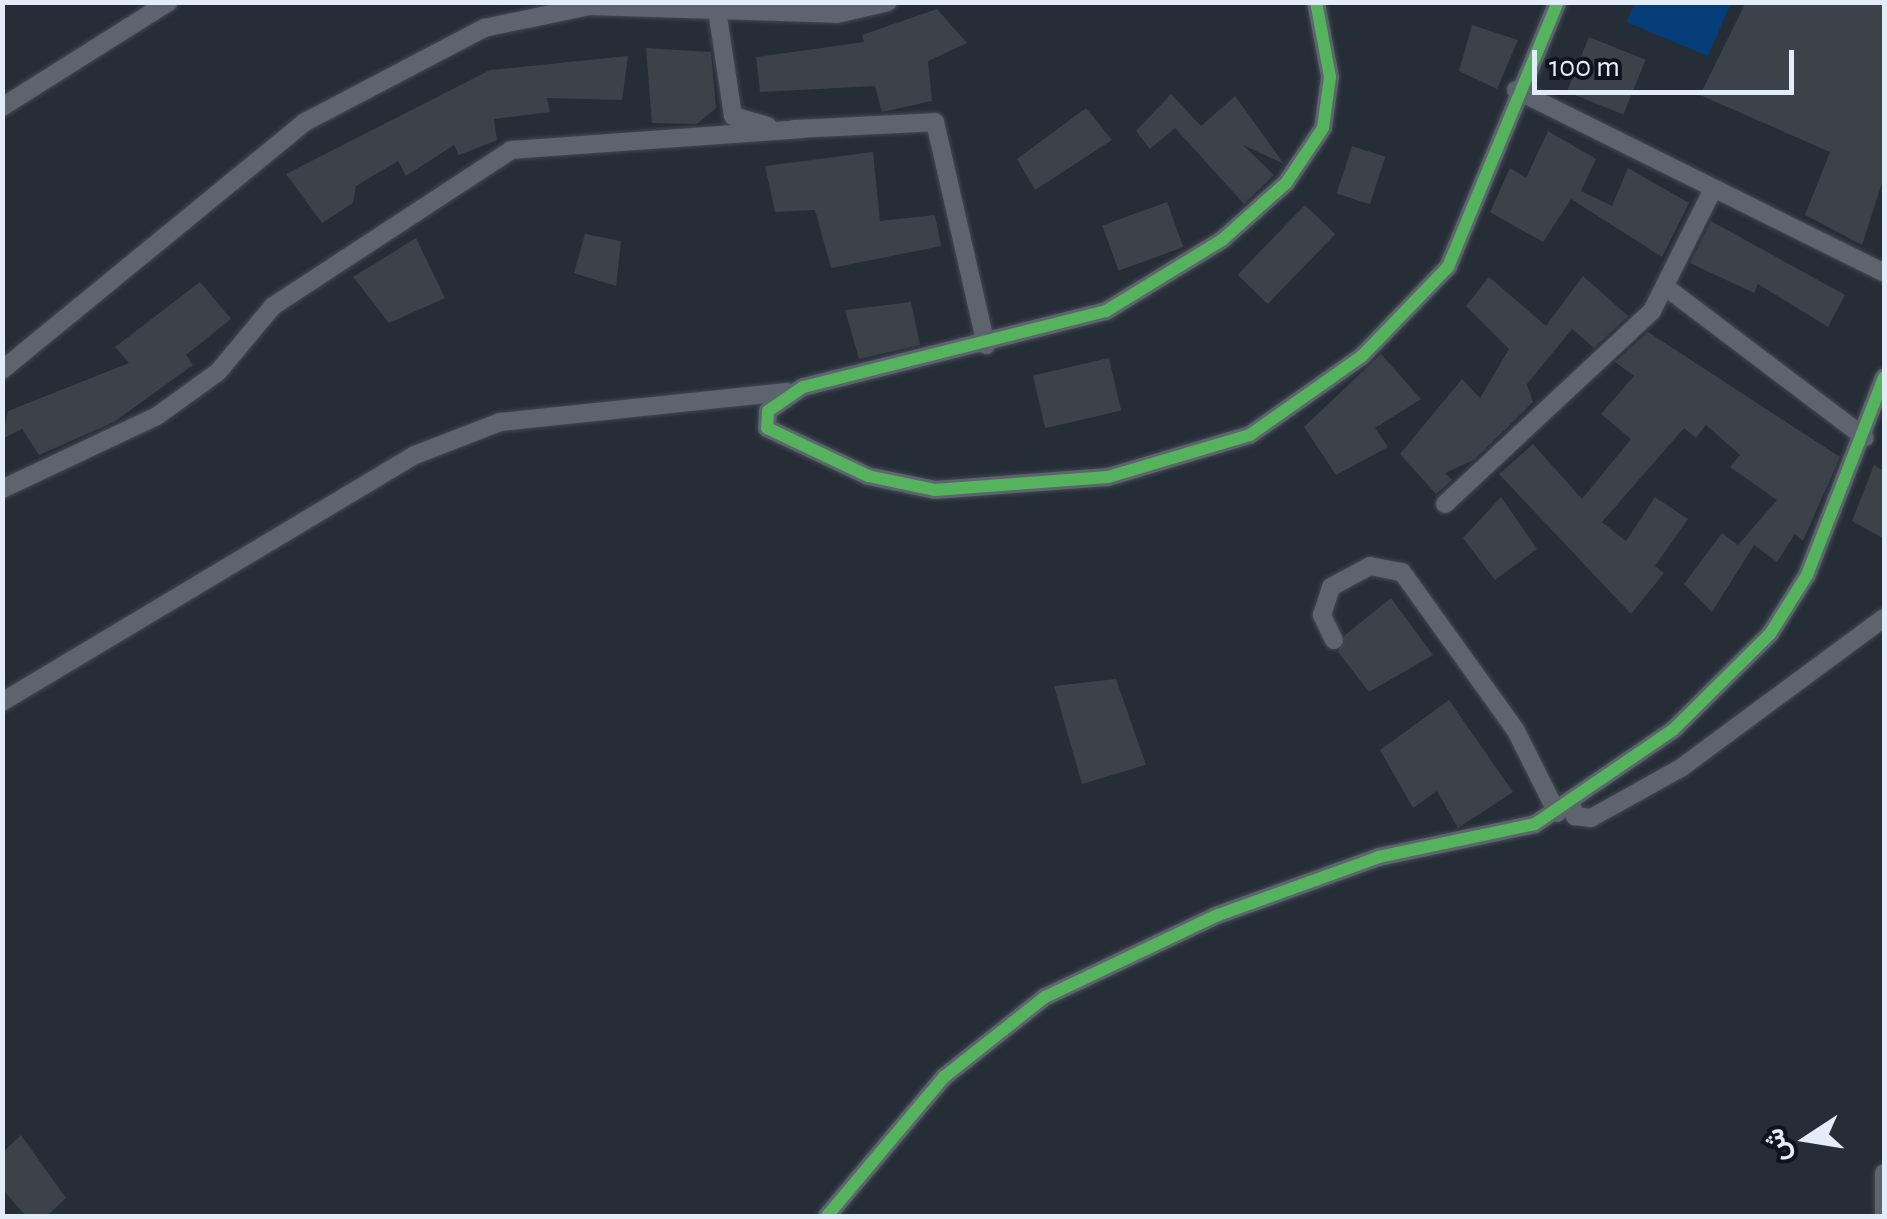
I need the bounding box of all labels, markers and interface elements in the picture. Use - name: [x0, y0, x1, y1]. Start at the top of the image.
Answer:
- scale bar: [1537, 30, 1800, 92]
- text: 100 m: [1549, 52, 1620, 82]
- north arrow: [1757, 1089, 1857, 1189]
- text: ش: [1760, 1126, 1795, 1165]

